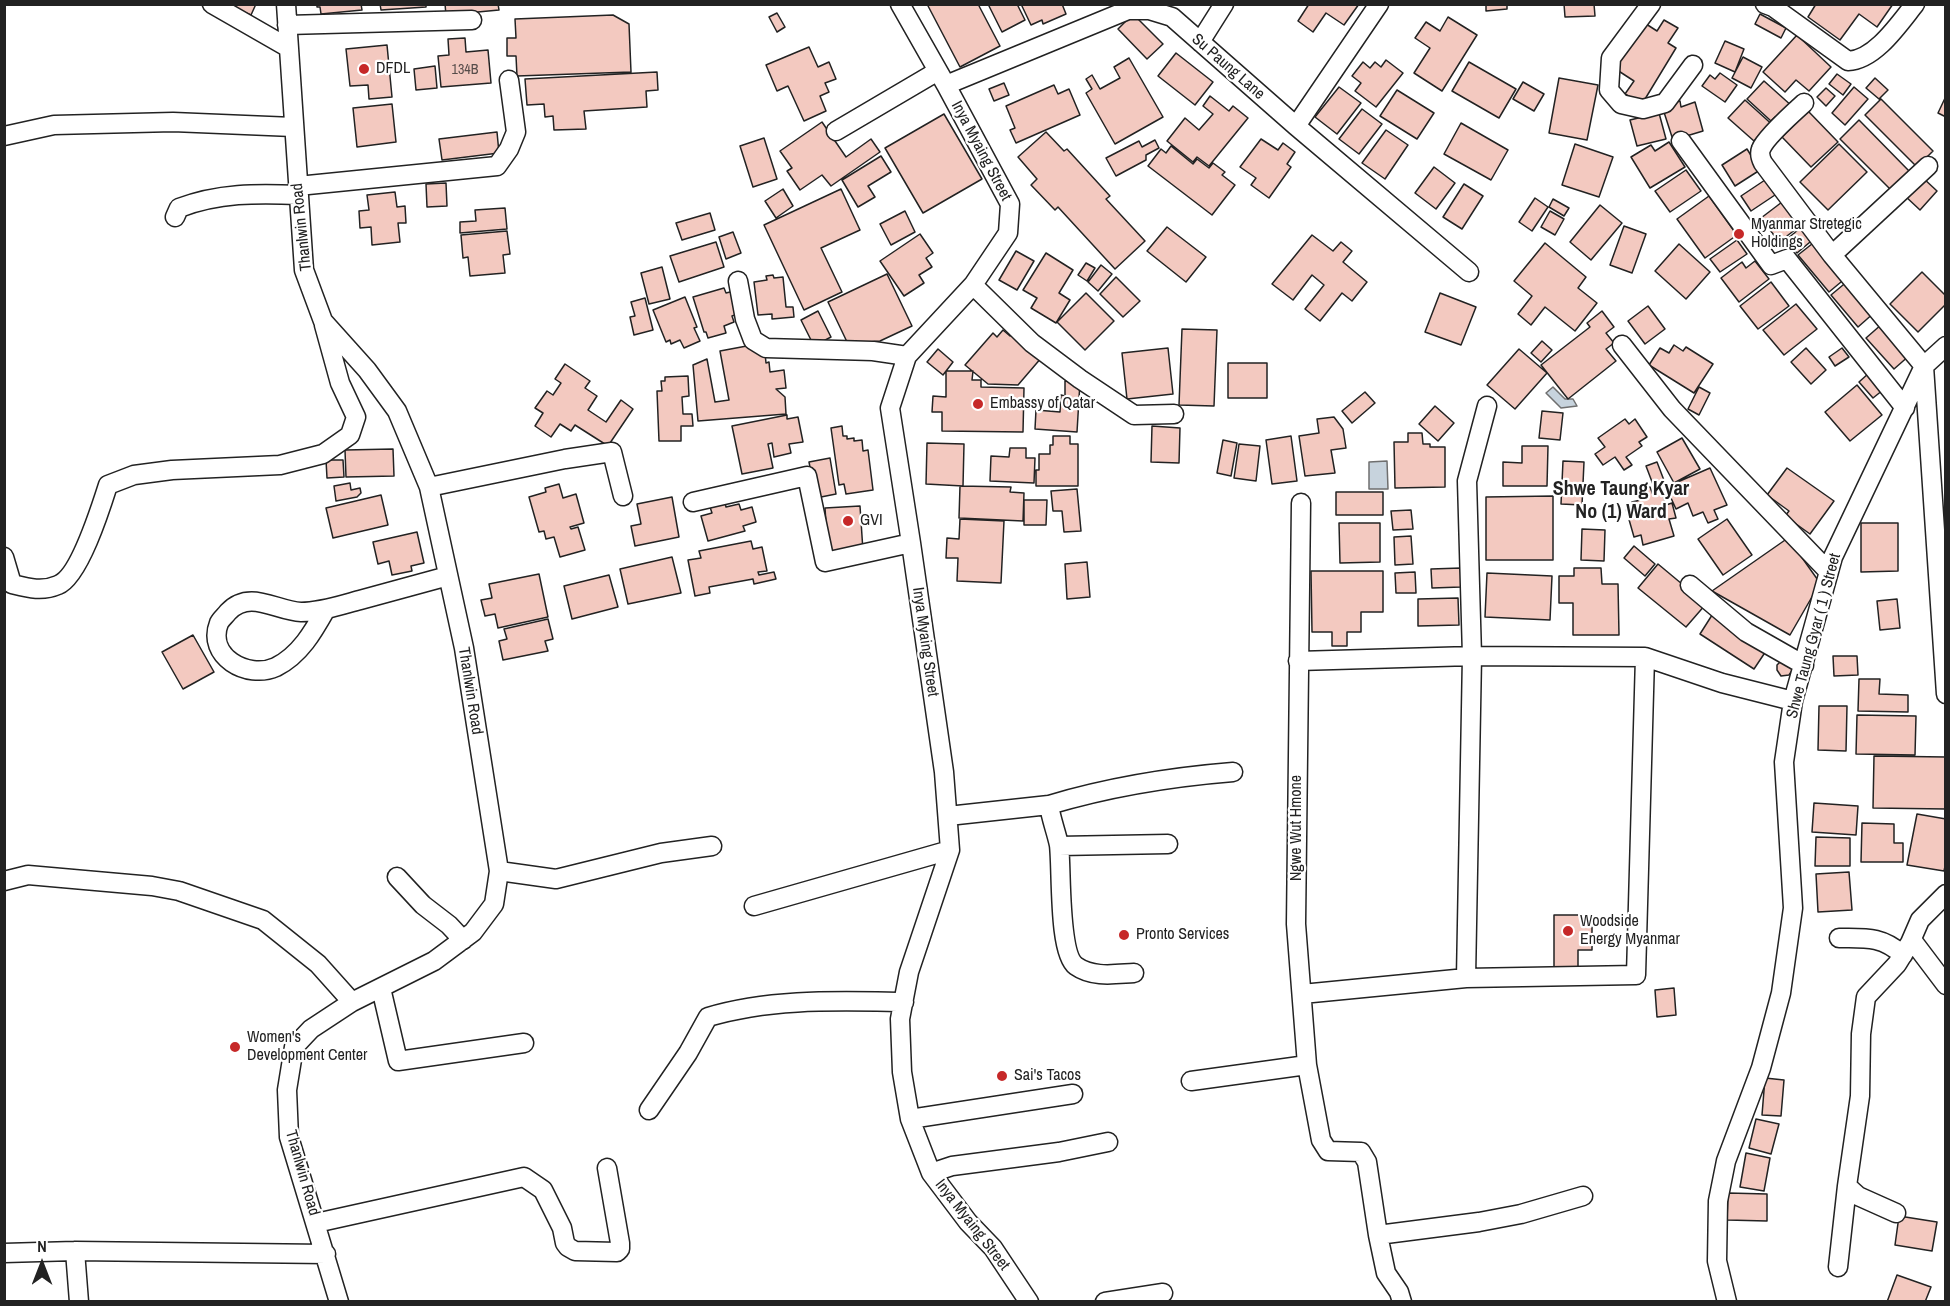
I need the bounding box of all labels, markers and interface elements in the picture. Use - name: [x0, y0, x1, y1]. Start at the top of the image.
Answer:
- street label: Su Paung Lane: [1188, 30, 1268, 104]
- place label: DFDL: [376, 59, 410, 79]
- marker: DFDL: [357, 62, 371, 76]
- house number: 134B: [452, 62, 478, 78]
- street label: Inya Myaing Street: [947, 98, 1015, 204]
- street label: Thanlwin Road: [288, 182, 316, 272]
- place label: Myanmar Stretegic Holdings: [1751, 215, 1862, 253]
- marker: Myanmar Stretegic Holdings: [1732, 227, 1746, 241]
- place label: Embassy of Qatar: [990, 394, 1095, 414]
- marker: Embassy of Qatar: [971, 397, 985, 411]
- district label: Shwe Taung Kyar No (1) Ward: [1553, 478, 1689, 525]
- place label: GVI: [860, 511, 883, 531]
- marker: GVI: [841, 514, 855, 528]
- street label: Shwe Taung Gyar ( 1 ) Street: [1783, 551, 1845, 721]
- street label: Inya Myaing Street: [908, 586, 942, 698]
- street label: Thanlwin Road: [454, 646, 486, 736]
- street label: Ngwe Wut Hmone: [1287, 775, 1307, 881]
- place label: Woodside Energy Myanmar: [1580, 912, 1680, 950]
- marker: Woodside Energy Myanmar: [1561, 924, 1575, 938]
- place label: Pronto Services: [1136, 925, 1229, 945]
- marker: Pronto Services: [1117, 928, 1131, 942]
- place label: Women's Development Center: [247, 1028, 367, 1066]
- marker: Women's Development Center: [228, 1040, 242, 1054]
- place label: Sai's Tacos: [1014, 1066, 1081, 1086]
- marker: Sai's Tacos: [995, 1069, 1009, 1083]
- street label: Thanlwin Road: [281, 1128, 323, 1218]
- street label: Inya Myaing Street: [931, 1176, 1013, 1274]
- north arrow: [12, 1234, 72, 1294]
- text: N: [37, 1235, 47, 1257]

